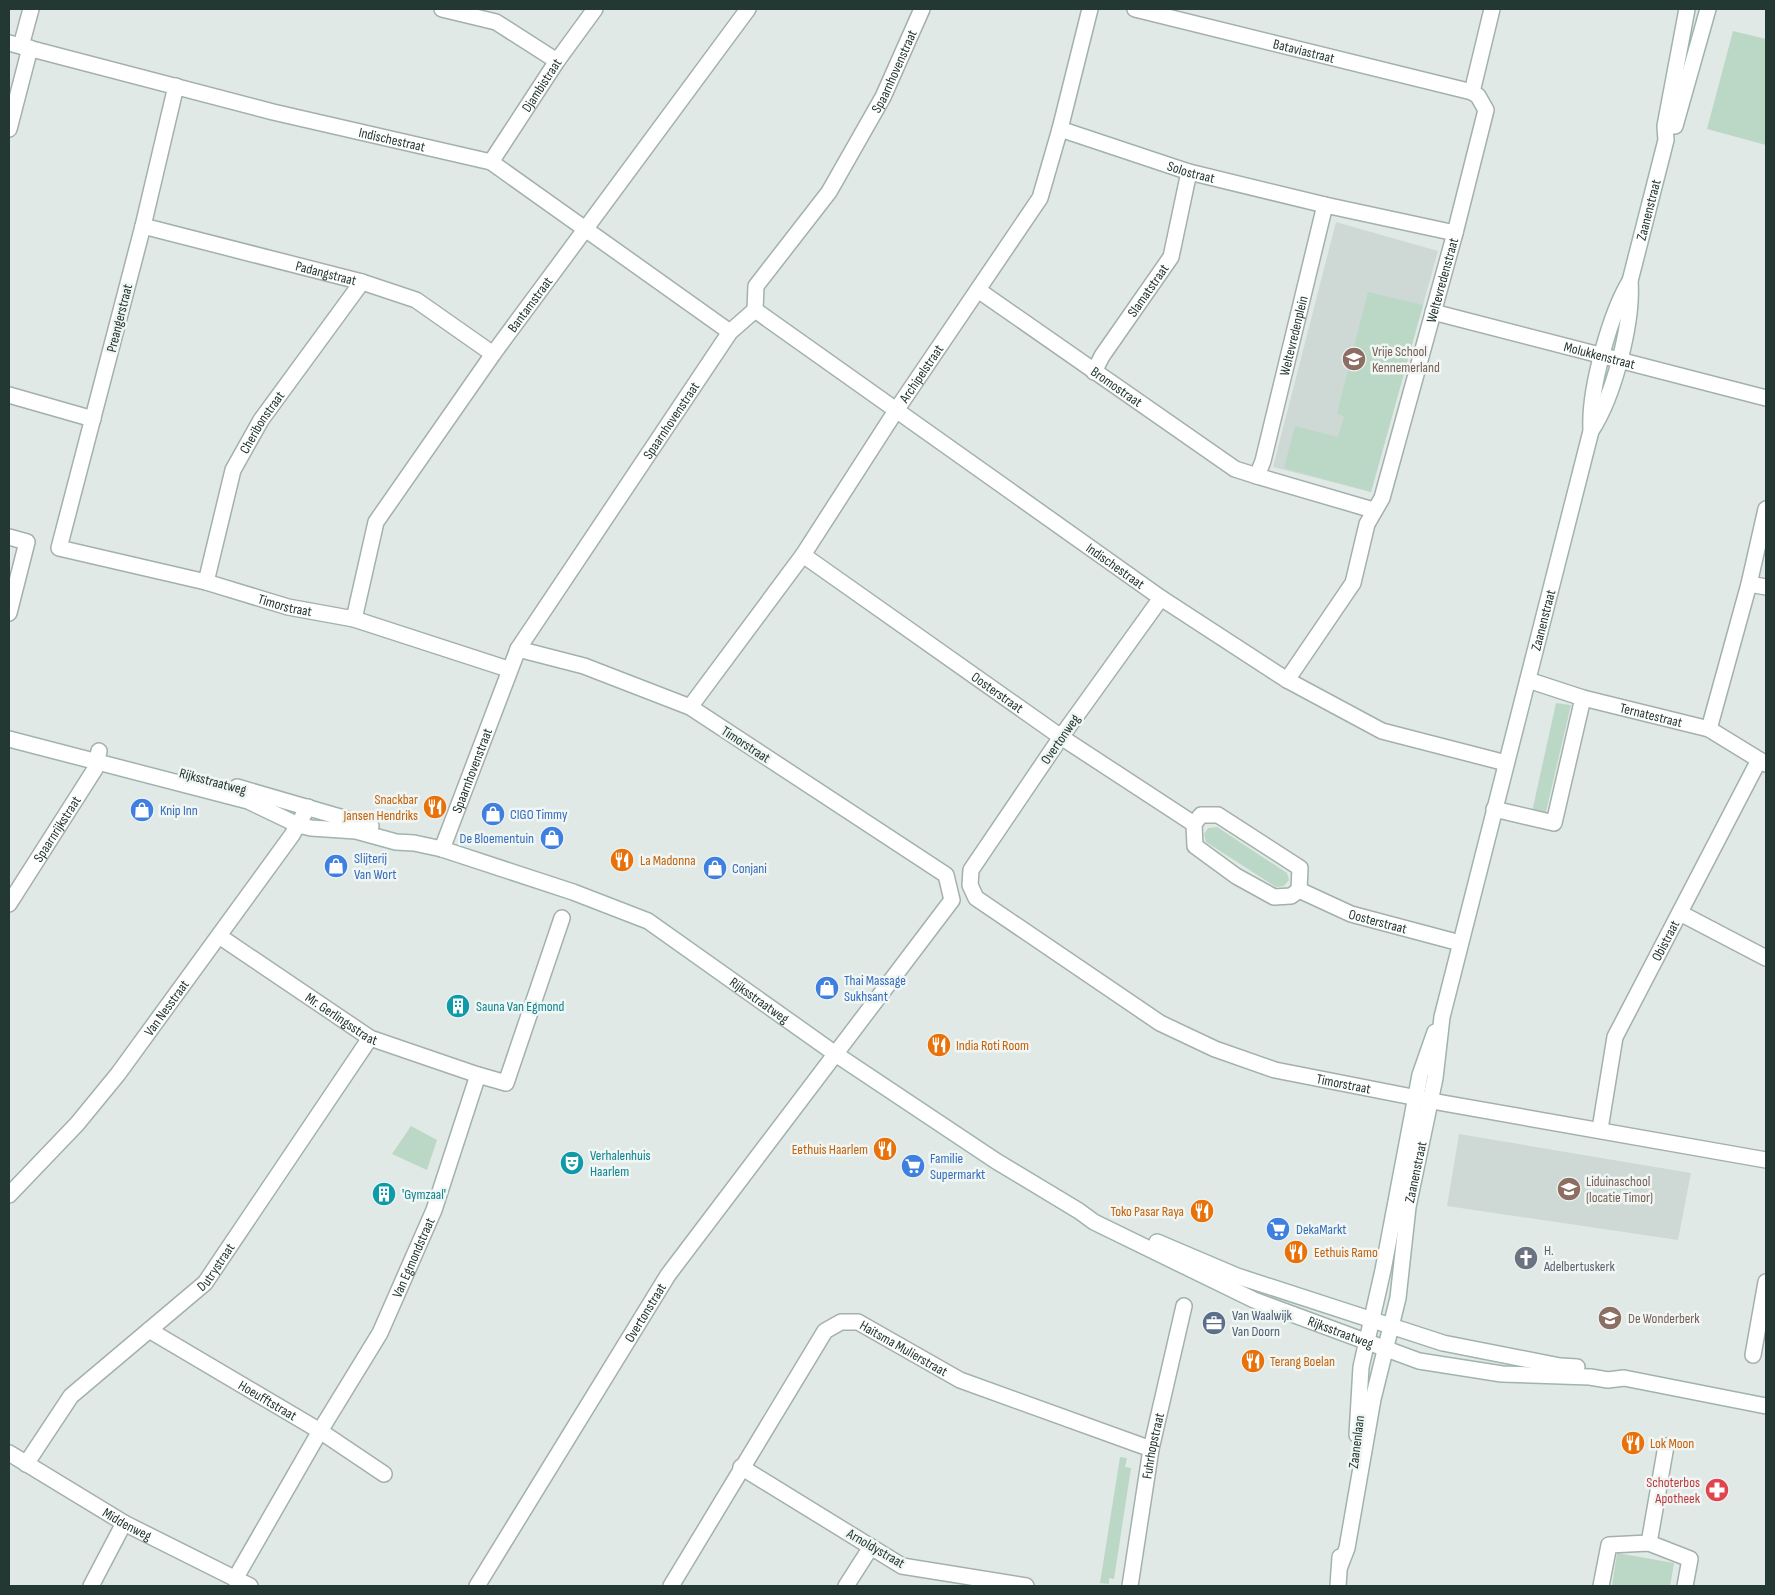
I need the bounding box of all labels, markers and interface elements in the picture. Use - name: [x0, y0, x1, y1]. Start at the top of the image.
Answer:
- street label: Spaarnhovenstraat: [868, 27, 921, 116]
- street label: Bataviastraat: [1271, 35, 1336, 67]
- street label: Djambistraat: [518, 55, 565, 115]
- street label: Indischestraat: [357, 124, 427, 156]
- street label: Solostraat: [1165, 157, 1216, 187]
- street label: Zaanenstraat: [1633, 178, 1665, 242]
- street label: Weltevredenstraat: [1423, 236, 1462, 325]
- street label: Padangstraat: [294, 257, 358, 289]
- street label: Slamatstraat: [1124, 261, 1173, 320]
- street label: Bantamstraat: [504, 274, 556, 336]
- street label: Preangerstraat: [103, 282, 136, 354]
- street label: Weltevredenplein: [1276, 294, 1312, 378]
- street label: Molukkenstraat: [1562, 338, 1637, 373]
- street label: Archipelstraat: [895, 341, 947, 407]
- place label: Vrije School Kennemerland: [1372, 343, 1440, 376]
- school or university icon: Vrije School Kennemerland: [1341, 346, 1367, 372]
- street label: Bromostraat: [1087, 363, 1145, 411]
- street label: Spaarnhovenstraat: [639, 379, 703, 463]
- street label: Cheribonstraat: [236, 388, 288, 457]
- street label: Indischestraat: [1083, 540, 1148, 593]
- street label: Zaanenstraat: [1528, 588, 1559, 652]
- street label: Timorstraat: [256, 590, 313, 620]
- street label: Oosterstraat: [968, 668, 1026, 717]
- street label: Ternatestraat: [1618, 699, 1684, 731]
- street label: Overtonweg: [1037, 711, 1084, 768]
- street label: Timorstraat: [718, 722, 773, 767]
- street label: Spaarnhovenstraat: [448, 726, 496, 815]
- street label: Rijksstraatweg: [177, 764, 249, 799]
- place label: Snackbar Jansen Hendriks: [343, 791, 418, 824]
- street label: Spaarnrijkstraat: [30, 793, 85, 865]
- restaurant icon: Snackbar Jansen Hendriks: [422, 794, 448, 820]
- shop icon: Knip Inn: [129, 797, 155, 823]
- shop icon: CIGO Timmy: [480, 801, 506, 827]
- place label: Knip Inn: [160, 802, 198, 819]
- place label: CIGO Timmy: [510, 806, 568, 823]
- shop icon: De Bloementuin: [539, 825, 565, 851]
- place label: De Bloementuin: [460, 830, 534, 847]
- restaurant icon: La Madonna: [609, 847, 635, 873]
- place label: Slijterij Van Wort: [354, 850, 397, 883]
- place label: La Madonna: [640, 852, 696, 869]
- shop icon: Slijterij Van Wort: [323, 853, 349, 879]
- shop icon: Conjani: [702, 855, 728, 881]
- place label: Conjani: [732, 860, 767, 877]
- street label: Oosterstraat: [1347, 906, 1409, 937]
- street label: Obistraat: [1648, 917, 1683, 964]
- place label: Thai Massage Sukhsant: [844, 972, 906, 1005]
- street label: Rijksstraatweg: [726, 974, 793, 1028]
- shop icon: Thai Massage Sukhsant: [814, 975, 840, 1001]
- street label: Van Nesstraat: [141, 977, 193, 1039]
- street label: Mr. Gerlingsstraat: [302, 989, 380, 1049]
- building icon: Sauna Van Egmond: [445, 993, 471, 1019]
- place label: Sauna Van Egmond: [476, 998, 564, 1015]
- restaurant icon: India Roti Room: [926, 1032, 952, 1058]
- place label: India Roti Room: [956, 1037, 1029, 1054]
- street label: Timorstraat: [1315, 1070, 1372, 1098]
- restaurant icon: Eethuis Haarlem: [872, 1136, 898, 1162]
- street label: Zaanenstraat: [1401, 1140, 1431, 1204]
- place label: Eethuis Haarlem: [792, 1141, 868, 1158]
- place label: Verhalenhuis Haarlem: [590, 1147, 651, 1180]
- theatre icon: Verhalenhuis Haarlem: [559, 1150, 585, 1176]
- place label: Familie Supermarkt: [930, 1150, 985, 1183]
- supermarket icon: Familie Supermarkt: [900, 1153, 926, 1179]
- place label: Liduinaschool (locatie Timor): [1586, 1173, 1653, 1206]
- school or university icon: Liduinaschool (locatie Timor): [1556, 1176, 1582, 1202]
- building icon: 'Gymzaal': [371, 1181, 397, 1207]
- place label: 'Gymzaal': [402, 1186, 446, 1203]
- restaurant icon: Toko Pasar Raya: [1189, 1198, 1215, 1224]
- place label: Toko Pasar Raya: [1110, 1203, 1184, 1220]
- street label: Van Egmondstraat: [389, 1215, 439, 1300]
- supermarket icon: DekaMarkt: [1265, 1216, 1291, 1242]
- place label: DekaMarkt: [1296, 1221, 1347, 1238]
- restaurant icon: Eethuis Ramo: [1283, 1239, 1309, 1265]
- street label: Dutrystraat: [194, 1240, 238, 1295]
- place label: H. Adelbertuskerk: [1543, 1242, 1615, 1275]
- place label: Eethuis Ramo: [1314, 1244, 1378, 1261]
- church icon: H. Adelbertuskerk: [1513, 1245, 1539, 1271]
- street label: Overtonstraat: [621, 1280, 670, 1345]
- school or university icon: De Wonderberk: [1597, 1305, 1623, 1331]
- place label: Van Waalwijk Van Doorn: [1232, 1307, 1293, 1340]
- office icon: Van Waalwijk Van Doorn: [1201, 1310, 1227, 1336]
- place label: De Wonderberk: [1628, 1310, 1700, 1327]
- street label: Rijksstraatweg: [1305, 1313, 1376, 1353]
- street label: Haitsma Mulierstraat: [857, 1317, 951, 1380]
- restaurant icon: Terang Boelan: [1240, 1348, 1266, 1374]
- place label: Terang Boelan: [1270, 1353, 1335, 1370]
- street label: Hoeufftstraat: [235, 1377, 300, 1424]
- street label: Fuhrhopstraat: [1139, 1411, 1168, 1480]
- street label: Zaanenlaan: [1345, 1415, 1368, 1470]
- restaurant icon: Lok Moon: [1620, 1430, 1646, 1456]
- place label: Lok Moon: [1650, 1435, 1694, 1452]
- place label: Schoterbos Apotheek: [1646, 1474, 1701, 1507]
- pharmacy icon: Schoterbos Apotheek: [1704, 1477, 1730, 1503]
- street label: Middenweg: [99, 1504, 155, 1545]
- street label: Arnoldystraat: [843, 1525, 908, 1572]

